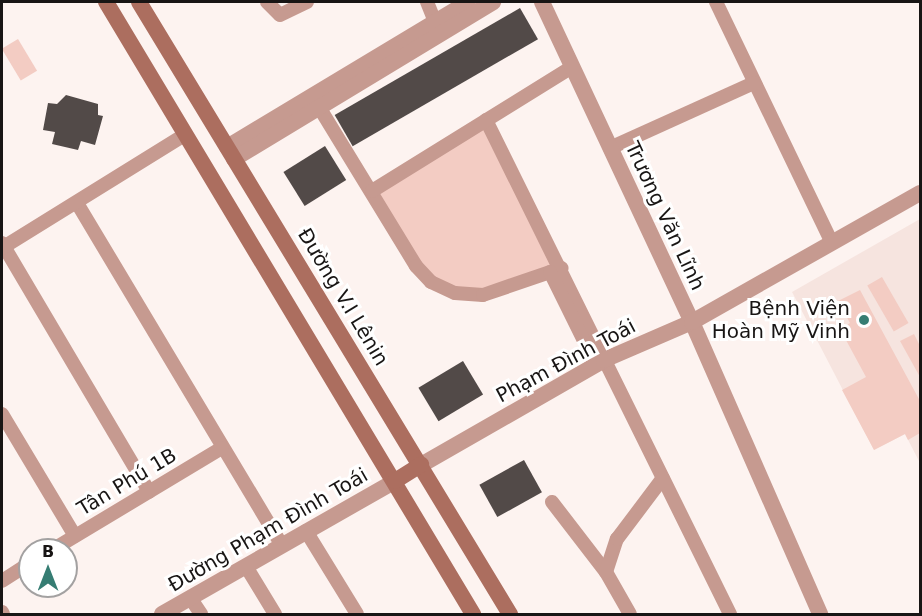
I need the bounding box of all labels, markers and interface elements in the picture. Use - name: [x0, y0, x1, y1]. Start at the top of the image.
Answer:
- street label: Trương Văn Lĩnh: [620, 138, 710, 294]
- street label: Đường V.I Lênin: [293, 224, 393, 370]
- place label: Bệnh Viện Hoàn Mỹ Vinh: [712, 296, 850, 343]
- marker: Bệnh Viện Hoàn Mỹ Vinh: [855, 311, 873, 329]
- street label: Phạm Đình Toái: [492, 314, 640, 408]
- street label: Tân Phú 1B: [73, 443, 181, 521]
- street label: Đường Phạm Đình Toái: [164, 463, 372, 597]
- north arrow: [18, 538, 78, 598]
- text: B: [42, 542, 54, 561]

